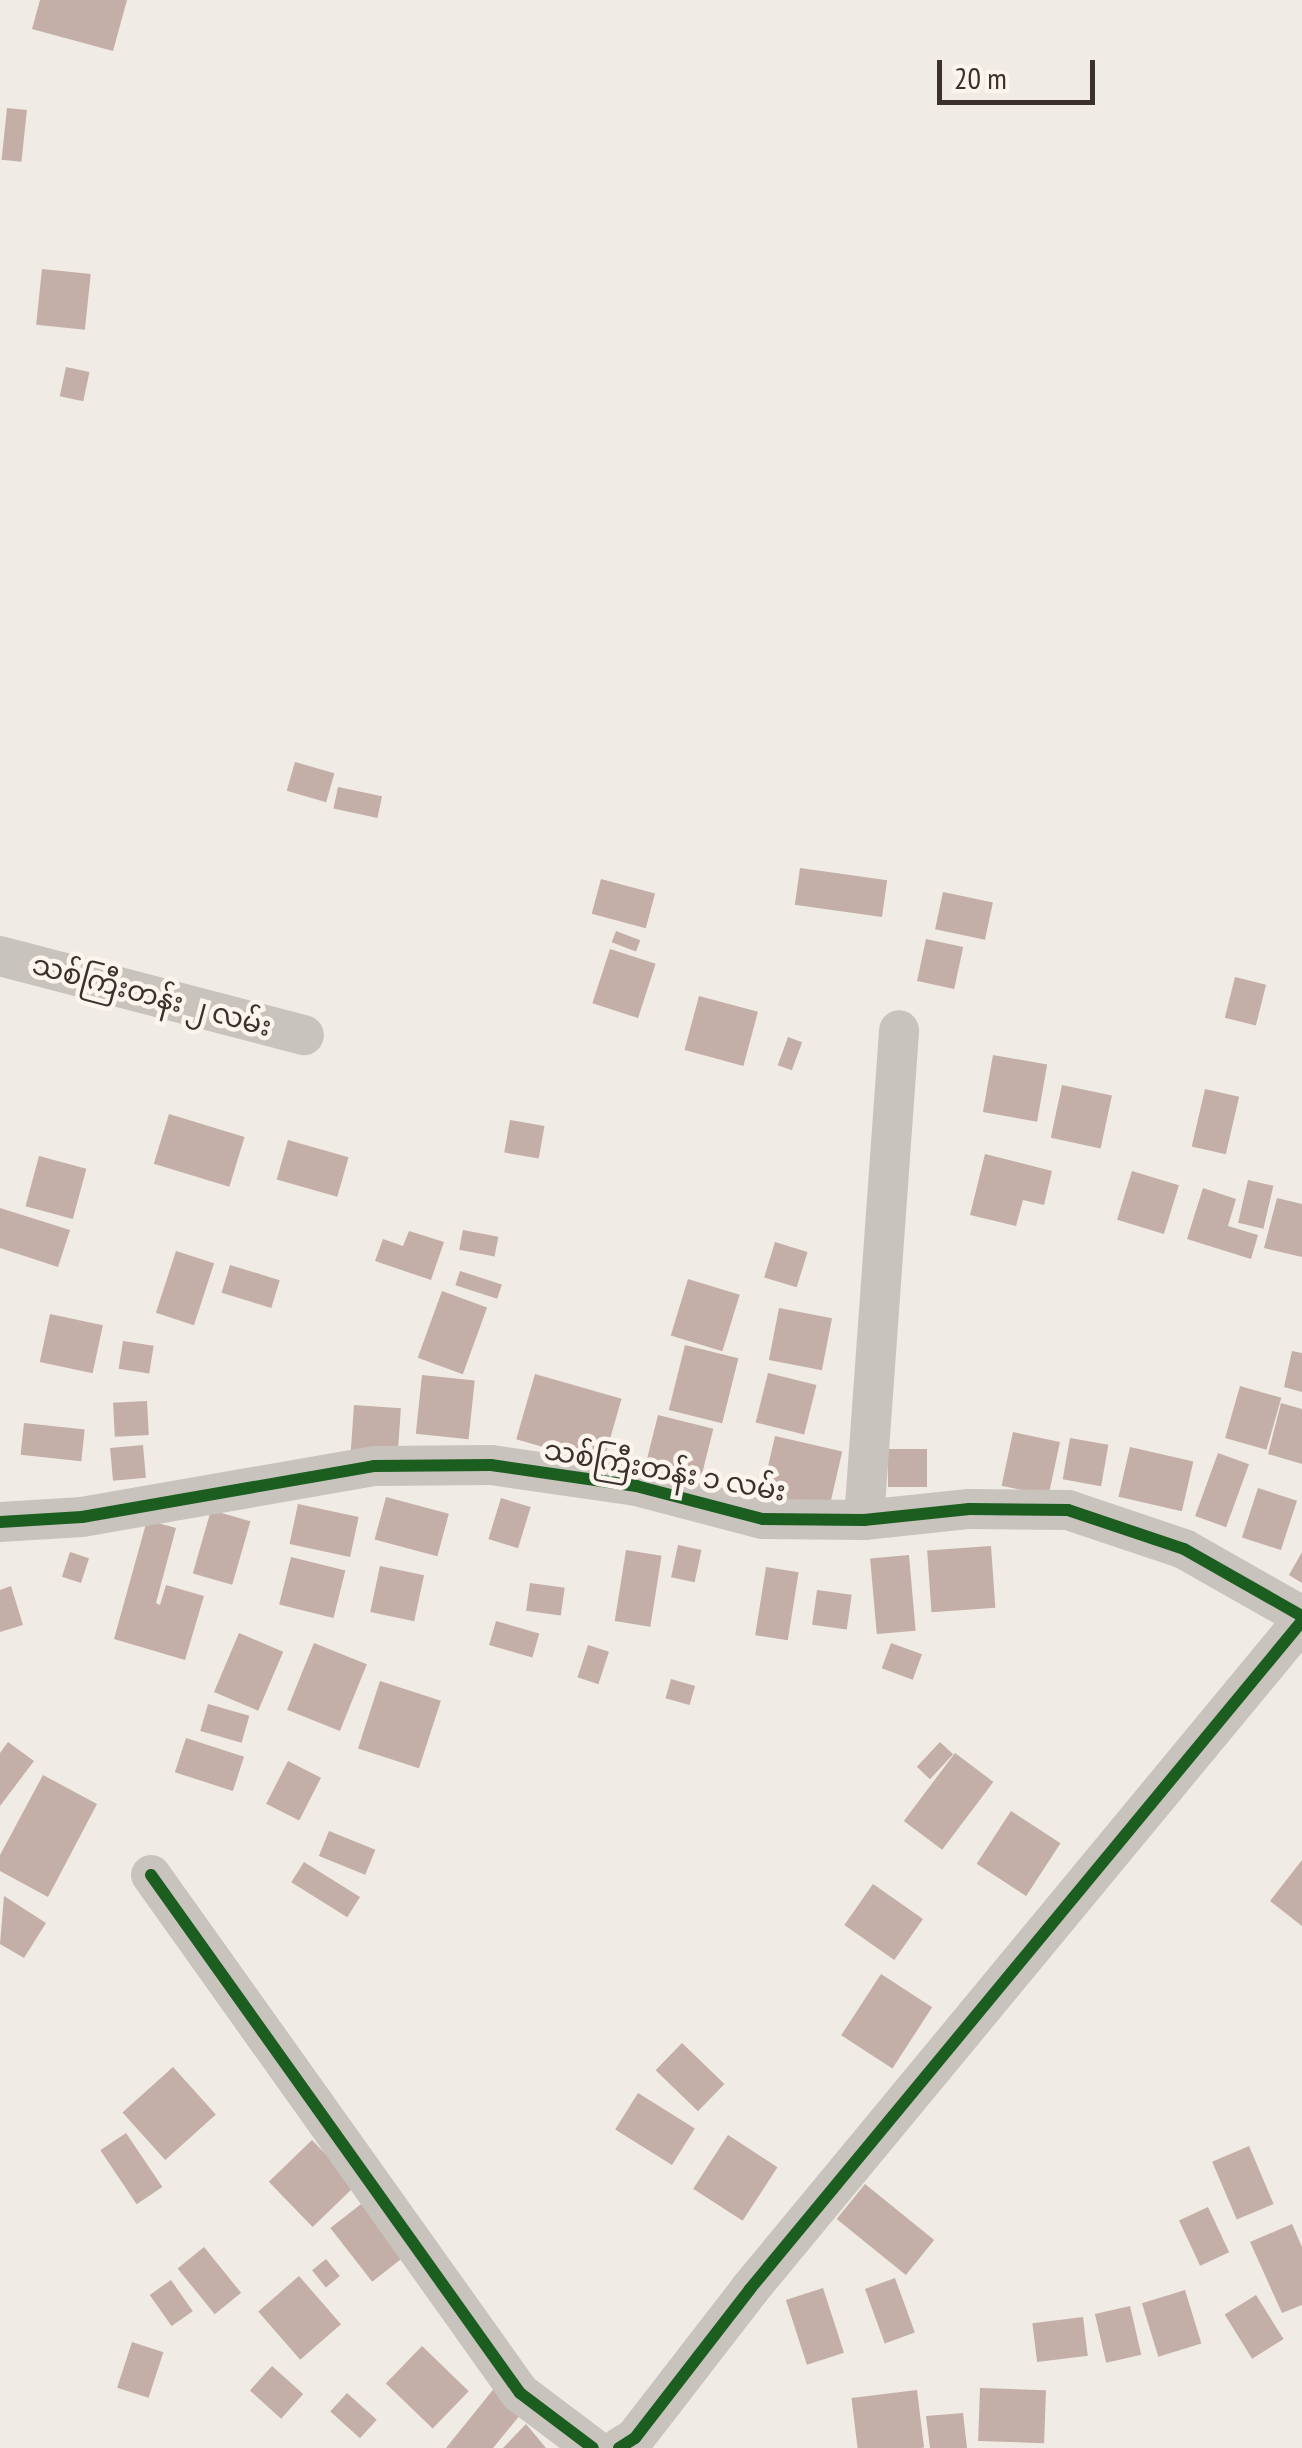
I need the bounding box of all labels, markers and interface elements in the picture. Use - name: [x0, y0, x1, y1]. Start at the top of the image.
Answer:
- scale bar: [942, 40, 1100, 102]
- text: 20 m: [954, 58, 1007, 97]
- street label: သစ်ကြီးတန်း ၂ လမ်း: [29, 947, 275, 1043]
- street label: သစ်ကြီးတန်း ၁ လမ်း: [542, 1432, 788, 1508]

